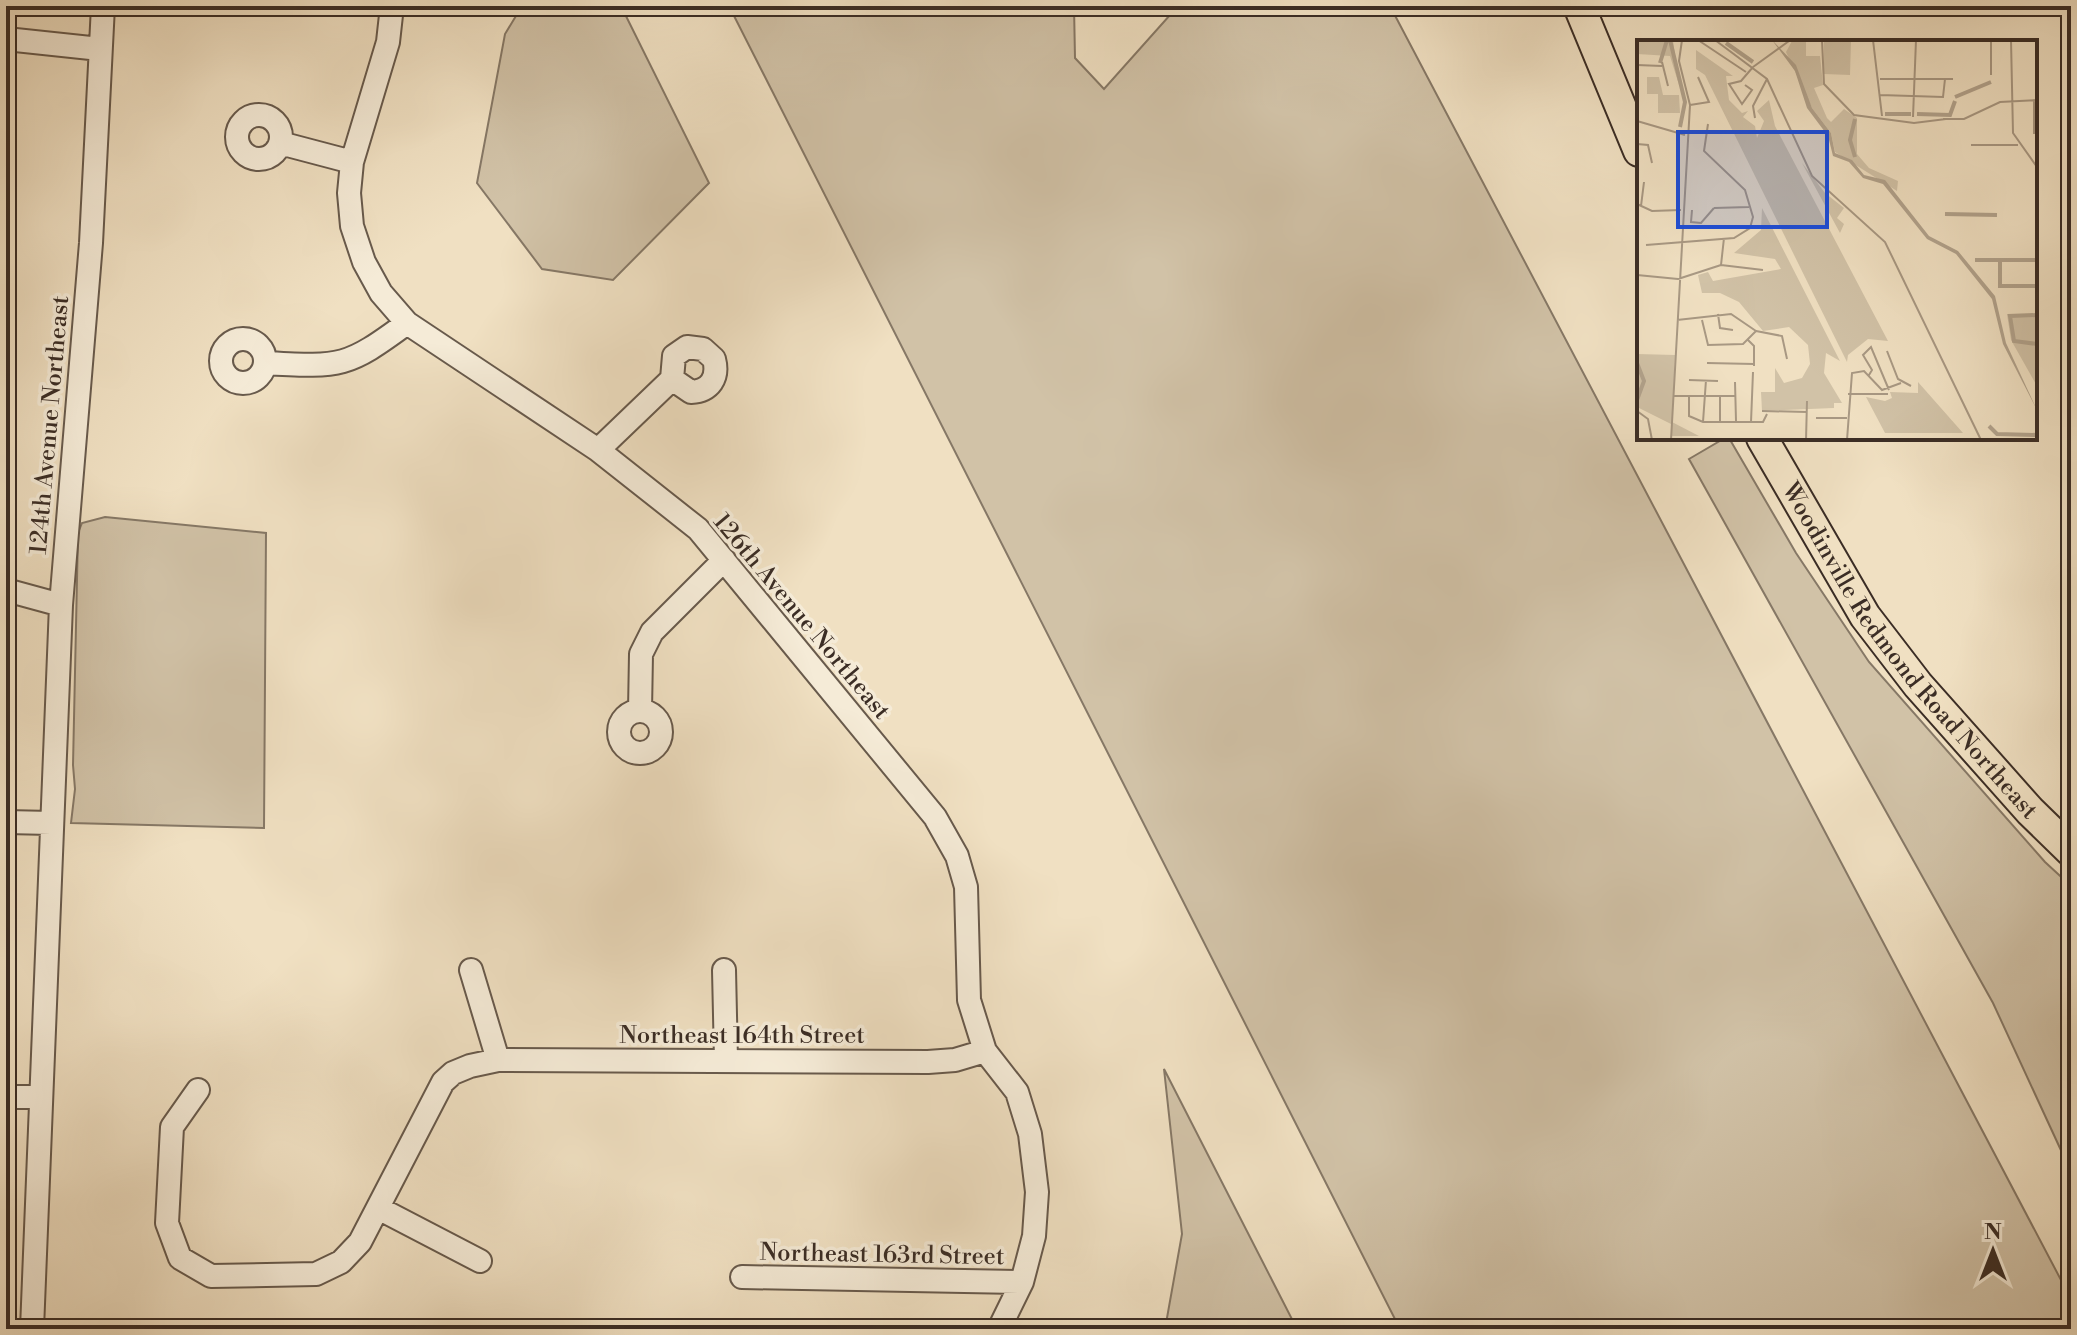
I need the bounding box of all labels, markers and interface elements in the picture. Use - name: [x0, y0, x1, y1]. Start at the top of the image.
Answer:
- inset map: [1637, 40, 2037, 440]
- street label: 124th Avenue Northeast: [24, 294, 76, 556]
- street label: Woodinville Redmond Road Northeast: [1774, 476, 2044, 826]
- street label: 126th Avenue Northeast: [706, 507, 897, 726]
- street label: Northeast 164th Street: [619, 1021, 865, 1051]
- north arrow: [1953, 1211, 2033, 1291]
- text: N: [1984, 1219, 2002, 1246]
- street label: Northeast 163rd Street: [759, 1238, 1005, 1272]

